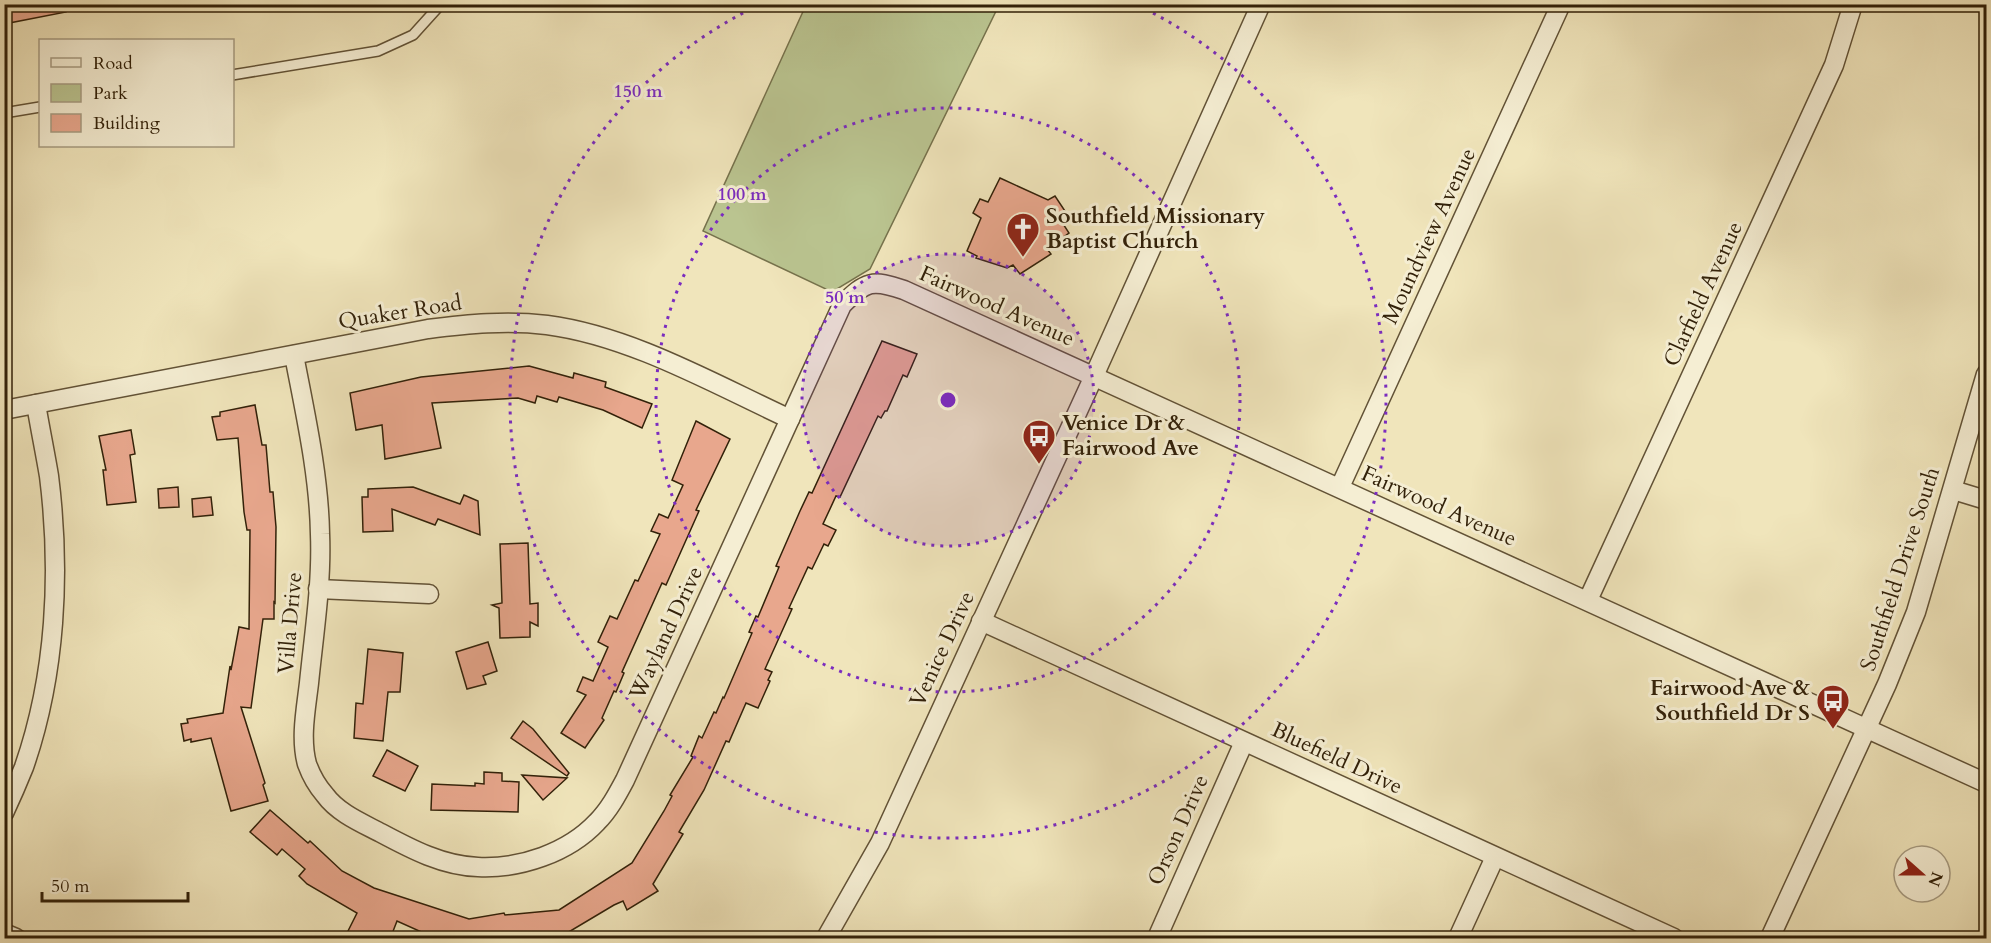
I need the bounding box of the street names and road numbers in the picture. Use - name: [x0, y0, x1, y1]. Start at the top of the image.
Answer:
- street label: Moundview Avenue: [1375, 143, 1483, 329]
- street label: Clarfield Avenue: [1656, 217, 1750, 371]
- street label: Fairwood Avenue: [915, 258, 1079, 354]
- street label: Quaker Road: [336, 287, 464, 337]
- street label: Fairwood Avenue: [1357, 458, 1521, 554]
- street label: Southfield Drive South: [1853, 463, 1947, 675]
- street label: Wayland Drive: [622, 561, 710, 705]
- street label: Villa Drive: [271, 571, 309, 675]
- street label: Venice Drive: [902, 586, 982, 712]
- street label: Bluefield Drive: [1267, 715, 1407, 801]
- street label: Orson Drive: [1140, 770, 1216, 890]

